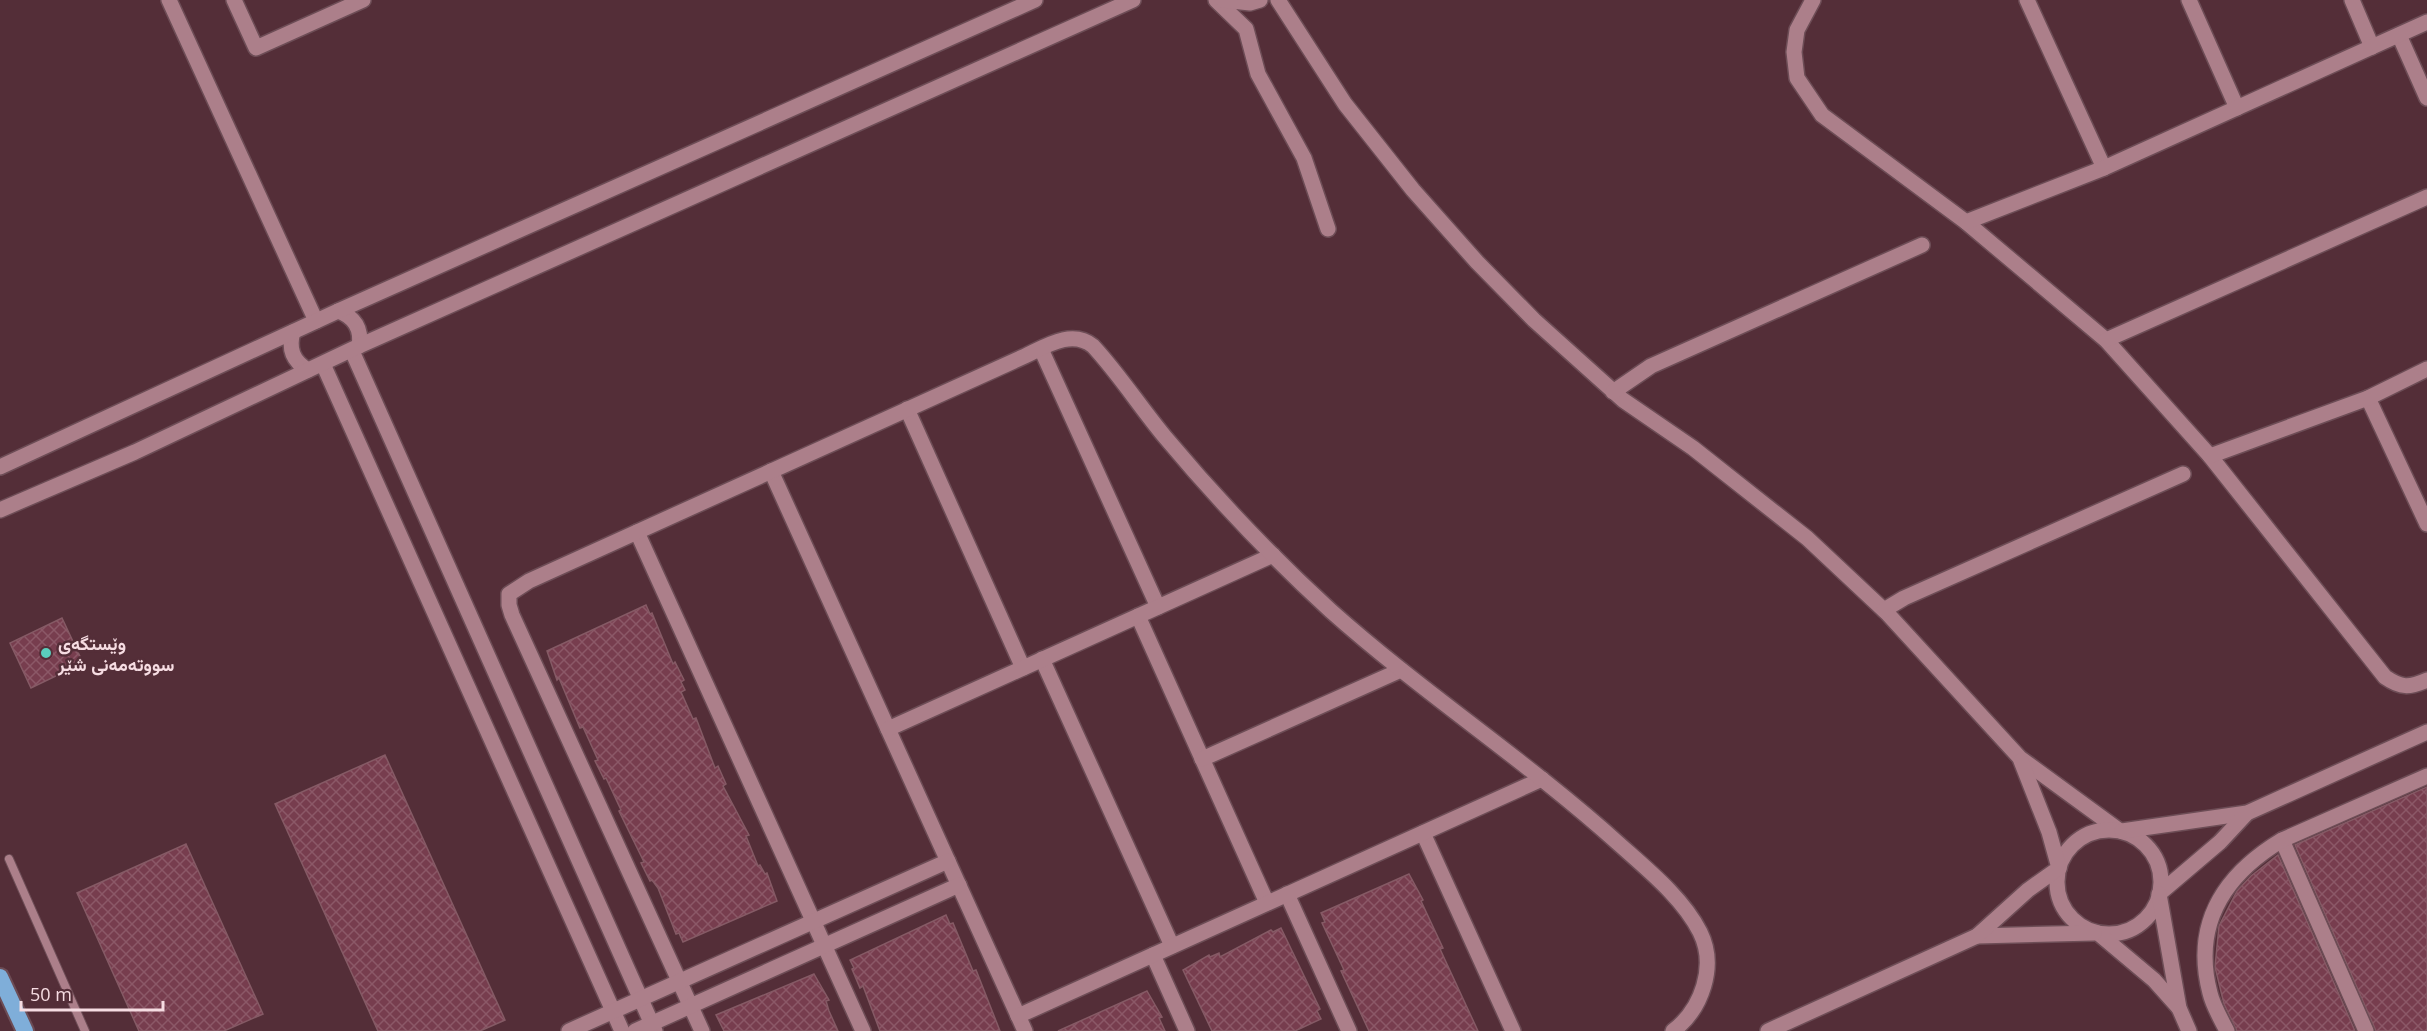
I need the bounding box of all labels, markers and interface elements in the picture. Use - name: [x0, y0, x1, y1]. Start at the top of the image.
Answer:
- place label: وێستگەی سووتەمەنی شێر: [57, 631, 174, 676]
- marker: وێستگەی سووتەمەنی شێر: [39, 646, 53, 660]
- scale bar: [21, 974, 164, 1012]
- text: 50 m: [30, 982, 72, 1006]

